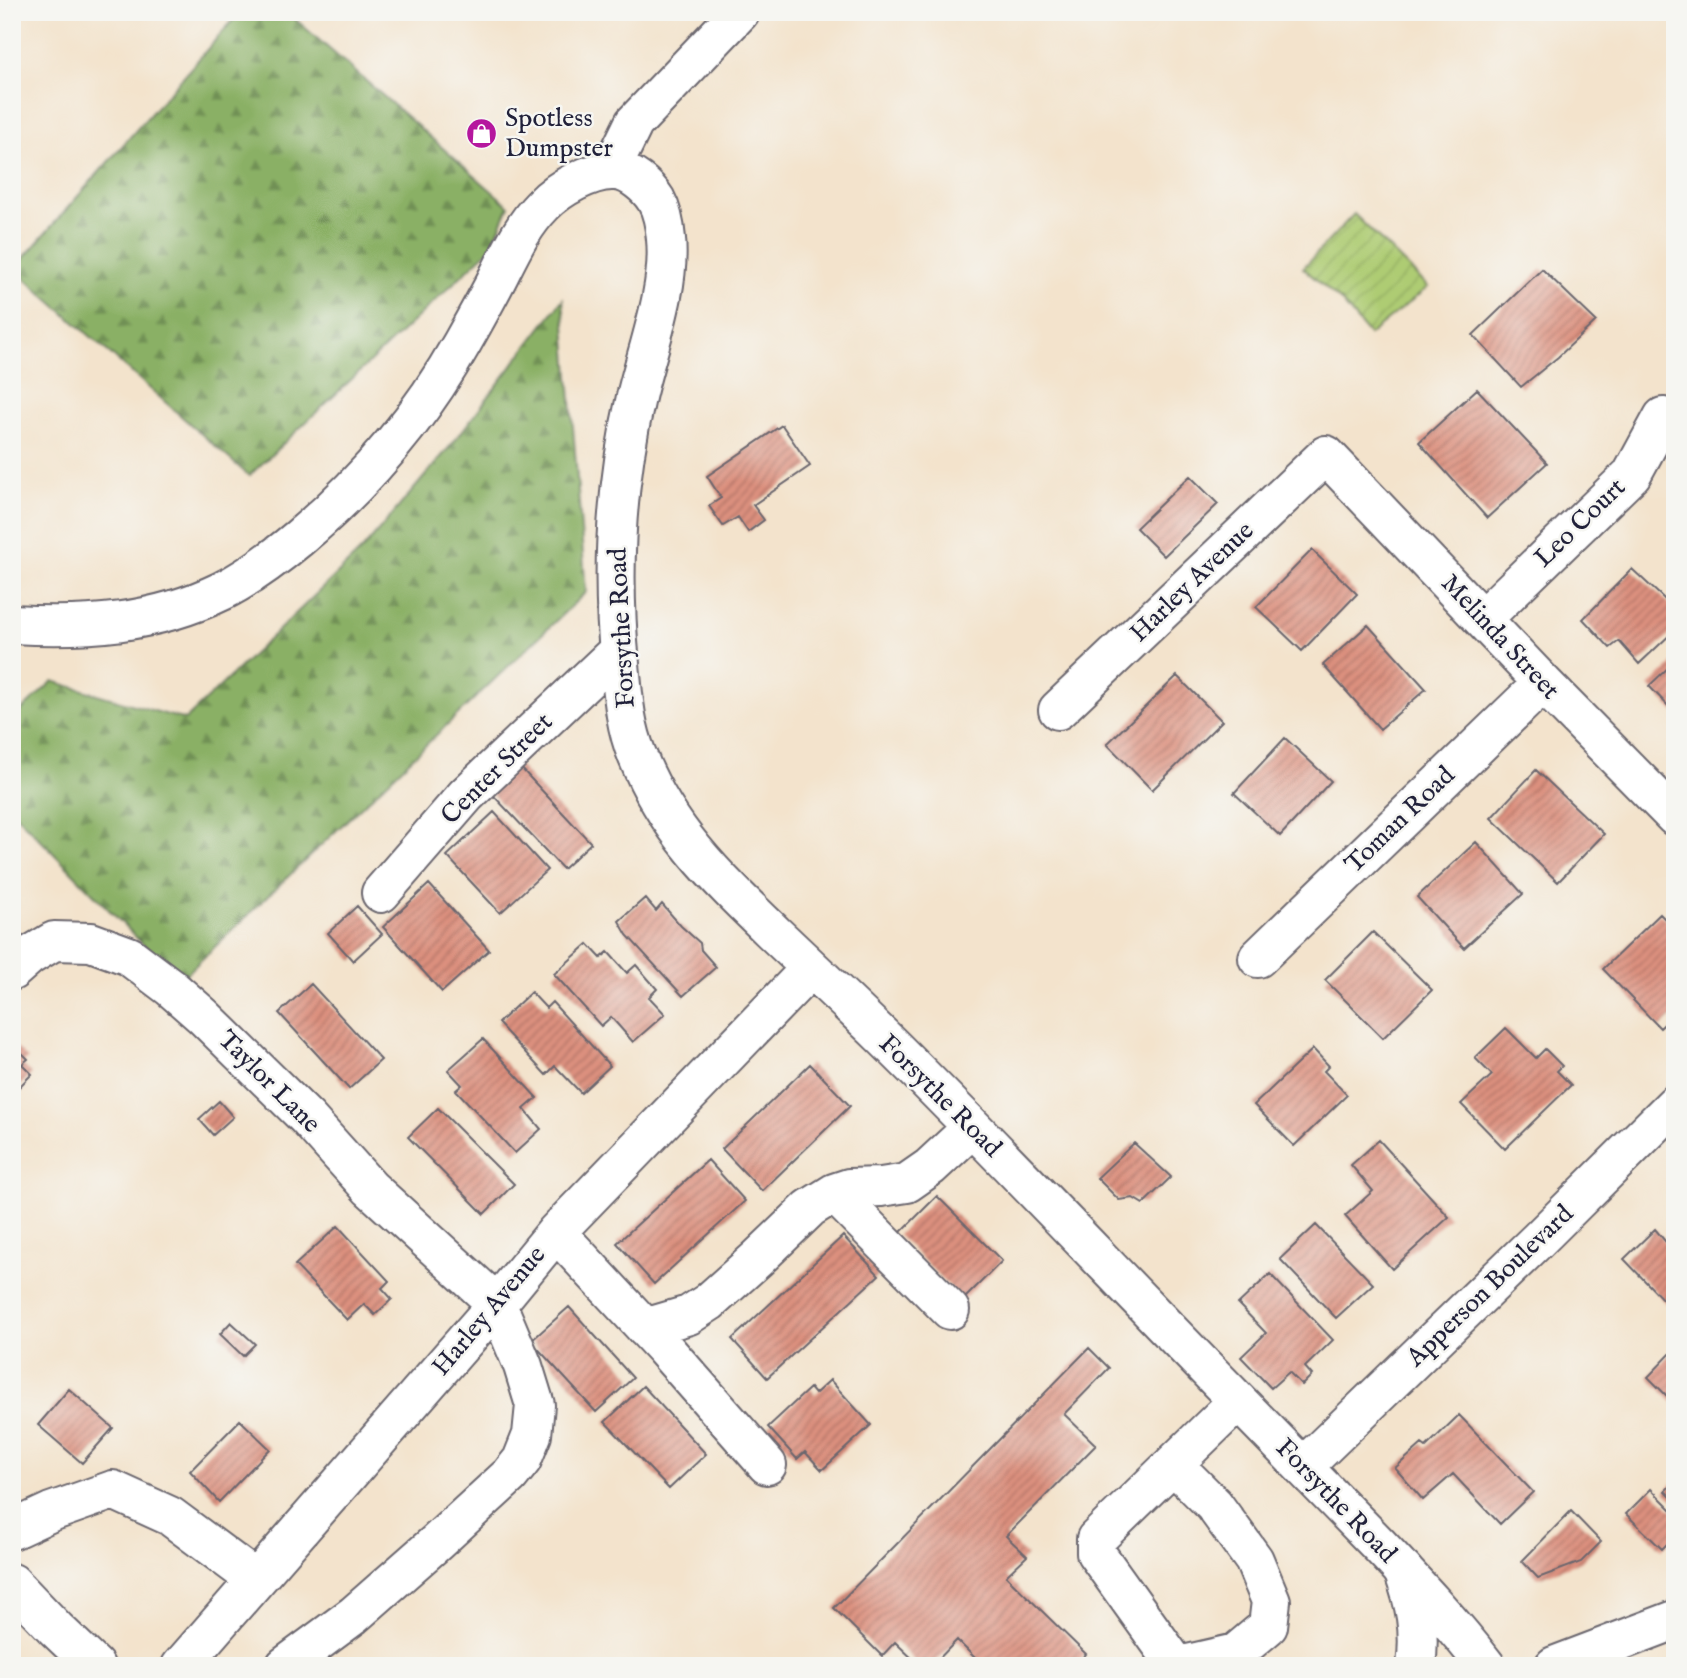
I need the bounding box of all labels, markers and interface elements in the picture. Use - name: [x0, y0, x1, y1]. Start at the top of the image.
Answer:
- place label: Spotless Dumpster: [505, 102, 614, 165]
- shop icon: Spotless Dumpster: [465, 116, 499, 150]
- street label: Leo Court: [1527, 471, 1633, 575]
- street label: Harley Avenue: [1123, 515, 1261, 649]
- street label: Forsythe Road: [601, 547, 643, 709]
- street label: Melinda Street: [1434, 567, 1566, 707]
- street label: Center Street: [434, 706, 560, 832]
- street label: Toman Road: [1338, 759, 1462, 881]
- street label: Taylor Lane: [211, 1024, 327, 1140]
- street label: Forsythe Road: [871, 1027, 1009, 1165]
- street label: Apperson Boulevard: [1399, 1198, 1580, 1375]
- street label: Harley Avenue: [425, 1239, 553, 1383]
- street label: Forsythe Road: [1268, 1432, 1404, 1570]

